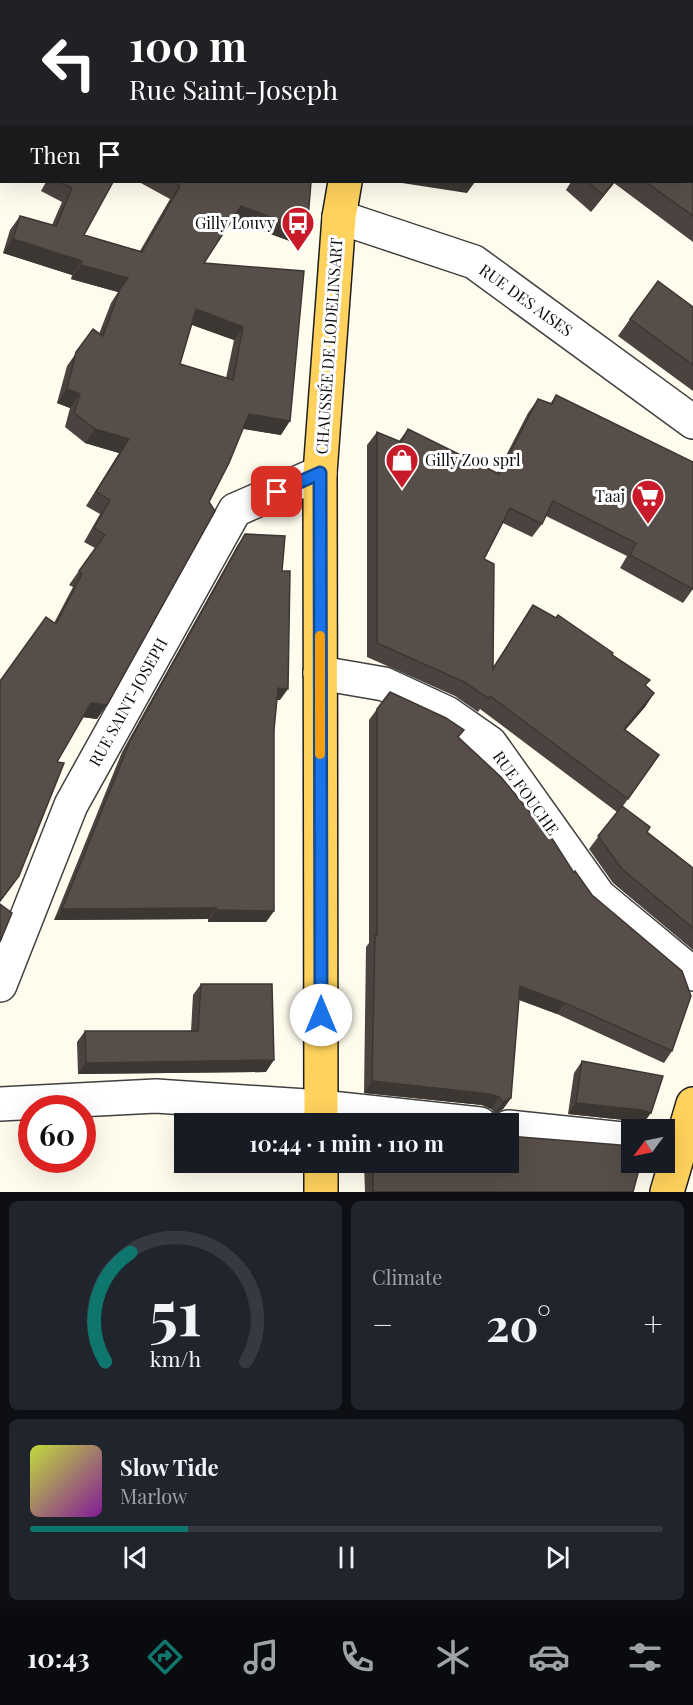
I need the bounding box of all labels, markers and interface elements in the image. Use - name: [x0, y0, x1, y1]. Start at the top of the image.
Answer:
- text: 100 m: [129, 17, 247, 73]
- icon: left: [30, 24, 108, 102]
- text: Rue Saint-Joseph: [129, 71, 338, 107]
- icon: arrive: [93, 138, 126, 171]
- text: Then: [30, 140, 81, 170]
- bus stop icon: Gilly Louvy: [280, 205, 316, 252]
- place label: Gilly Louvy: [195, 212, 275, 233]
- street label: CHAUSSÉE DE LODELINSART: [310, 237, 347, 455]
- street label: RUE DES AISES: [475, 259, 577, 341]
- shop icon: Gilly Zoo sprl: [384, 442, 420, 489]
- place label: Gilly Zoo sprl: [425, 449, 521, 470]
- pin: [251, 466, 302, 517]
- icon: arrive: [260, 475, 293, 508]
- supermarket icon: Taaj: [630, 478, 666, 525]
- place label: Taaj: [595, 485, 625, 506]
- street label: RUE SAINT-JOSEPH: [84, 634, 172, 770]
- street label: RUE FOUCHE: [489, 746, 564, 839]
- position arrow: [289, 983, 353, 1047]
- speed limit sign: 60: [18, 1095, 96, 1173]
- north arrow: [621, 1119, 675, 1173]
- map controls: [621, 1119, 675, 1173]
- text: 10:44 · 1 min · 110 m: [249, 1128, 444, 1158]
- text: Climate: [372, 1263, 442, 1290]
- text: 51: [149, 1268, 202, 1352]
- text: 20°: [486, 1293, 551, 1353]
- text: −: [372, 1301, 393, 1345]
- text: +: [644, 1301, 663, 1345]
- text: km/h: [150, 1345, 202, 1373]
- text: Slow Tide: [120, 1452, 219, 1482]
- text: Marlow: [120, 1482, 188, 1509]
- icon: previous: [119, 1541, 152, 1574]
- icon: pause: [330, 1541, 363, 1574]
- icon: next: [541, 1541, 574, 1574]
- icon: directions: [144, 1636, 186, 1678]
- icon: music: [240, 1636, 282, 1678]
- icon: phone: [336, 1636, 378, 1678]
- icon: climate: [432, 1636, 474, 1678]
- icon: car: [528, 1636, 570, 1678]
- icon: filters: [624, 1636, 666, 1678]
- text: 10:43: [27, 1639, 90, 1675]

